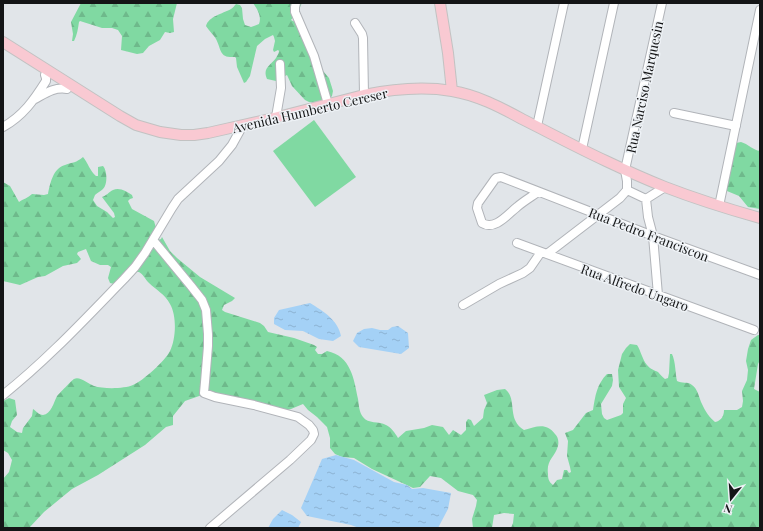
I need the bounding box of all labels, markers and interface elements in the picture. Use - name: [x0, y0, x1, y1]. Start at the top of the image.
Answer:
- street label: Rua Narciso Marquesin: [622, 19, 666, 155]
- street label: Avenida Humberto Cereser: [230, 84, 390, 136]
- street label: Rua Pedro Franciscon: [586, 203, 712, 265]
- street label: Rua Alfredo Ungaro: [579, 260, 691, 314]
- north arrow: [711, 479, 751, 519]
- text: N: [722, 501, 734, 517]

